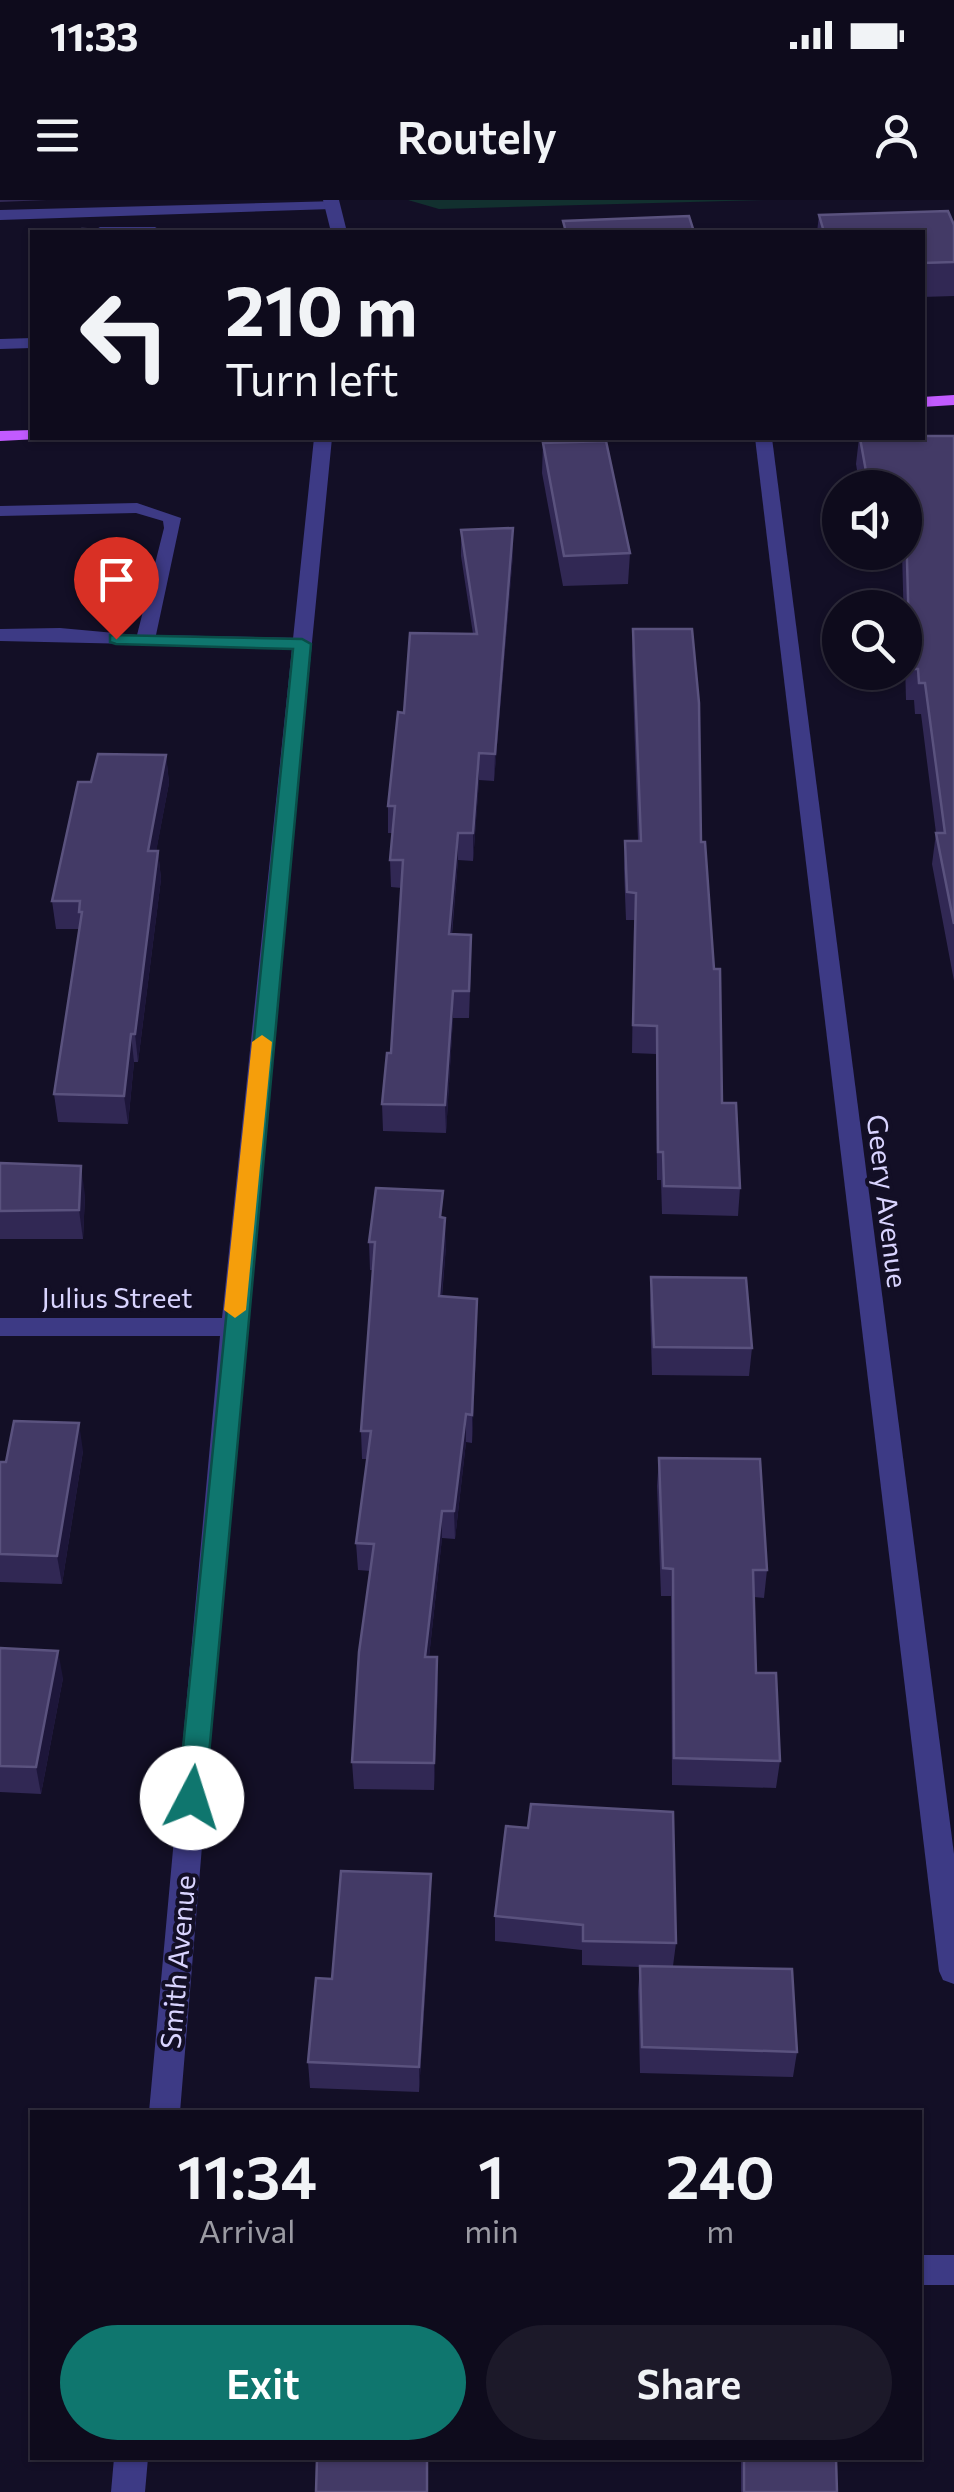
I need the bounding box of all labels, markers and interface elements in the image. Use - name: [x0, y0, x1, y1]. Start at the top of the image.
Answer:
- text: 11:33: [50, 12, 138, 59]
- icon: menu: [30, 108, 85, 163]
- text: Routely: [397, 108, 557, 163]
- icon: person: [869, 108, 924, 163]
- text: 210 m: [225, 265, 417, 350]
- icon: left: [60, 270, 190, 400]
- text: Turn left: [225, 350, 399, 405]
- map controls: [822, 470, 922, 690]
- button: sound: [822, 470, 922, 570]
- pin: [74, 537, 159, 640]
- icon: arrive: [89, 552, 144, 607]
- button: search: [822, 590, 922, 690]
- street label: Geery Avenue: [860, 1112, 916, 1290]
- street label: Julius Street: [42, 1280, 192, 1314]
- position arrow: [140, 1746, 244, 1850]
- street label: Smith Avenue: [152, 1874, 202, 2050]
- text: 11:34: [177, 2138, 317, 2211]
- text: 1: [478, 2138, 505, 2211]
- text: 240: [666, 2138, 775, 2211]
- text: Arrival: [199, 2210, 295, 2250]
- text: min: [464, 2210, 519, 2250]
- text: m: [706, 2210, 734, 2250]
- button: Exit: [60, 2325, 466, 2440]
- button: Share: [486, 2325, 892, 2440]

